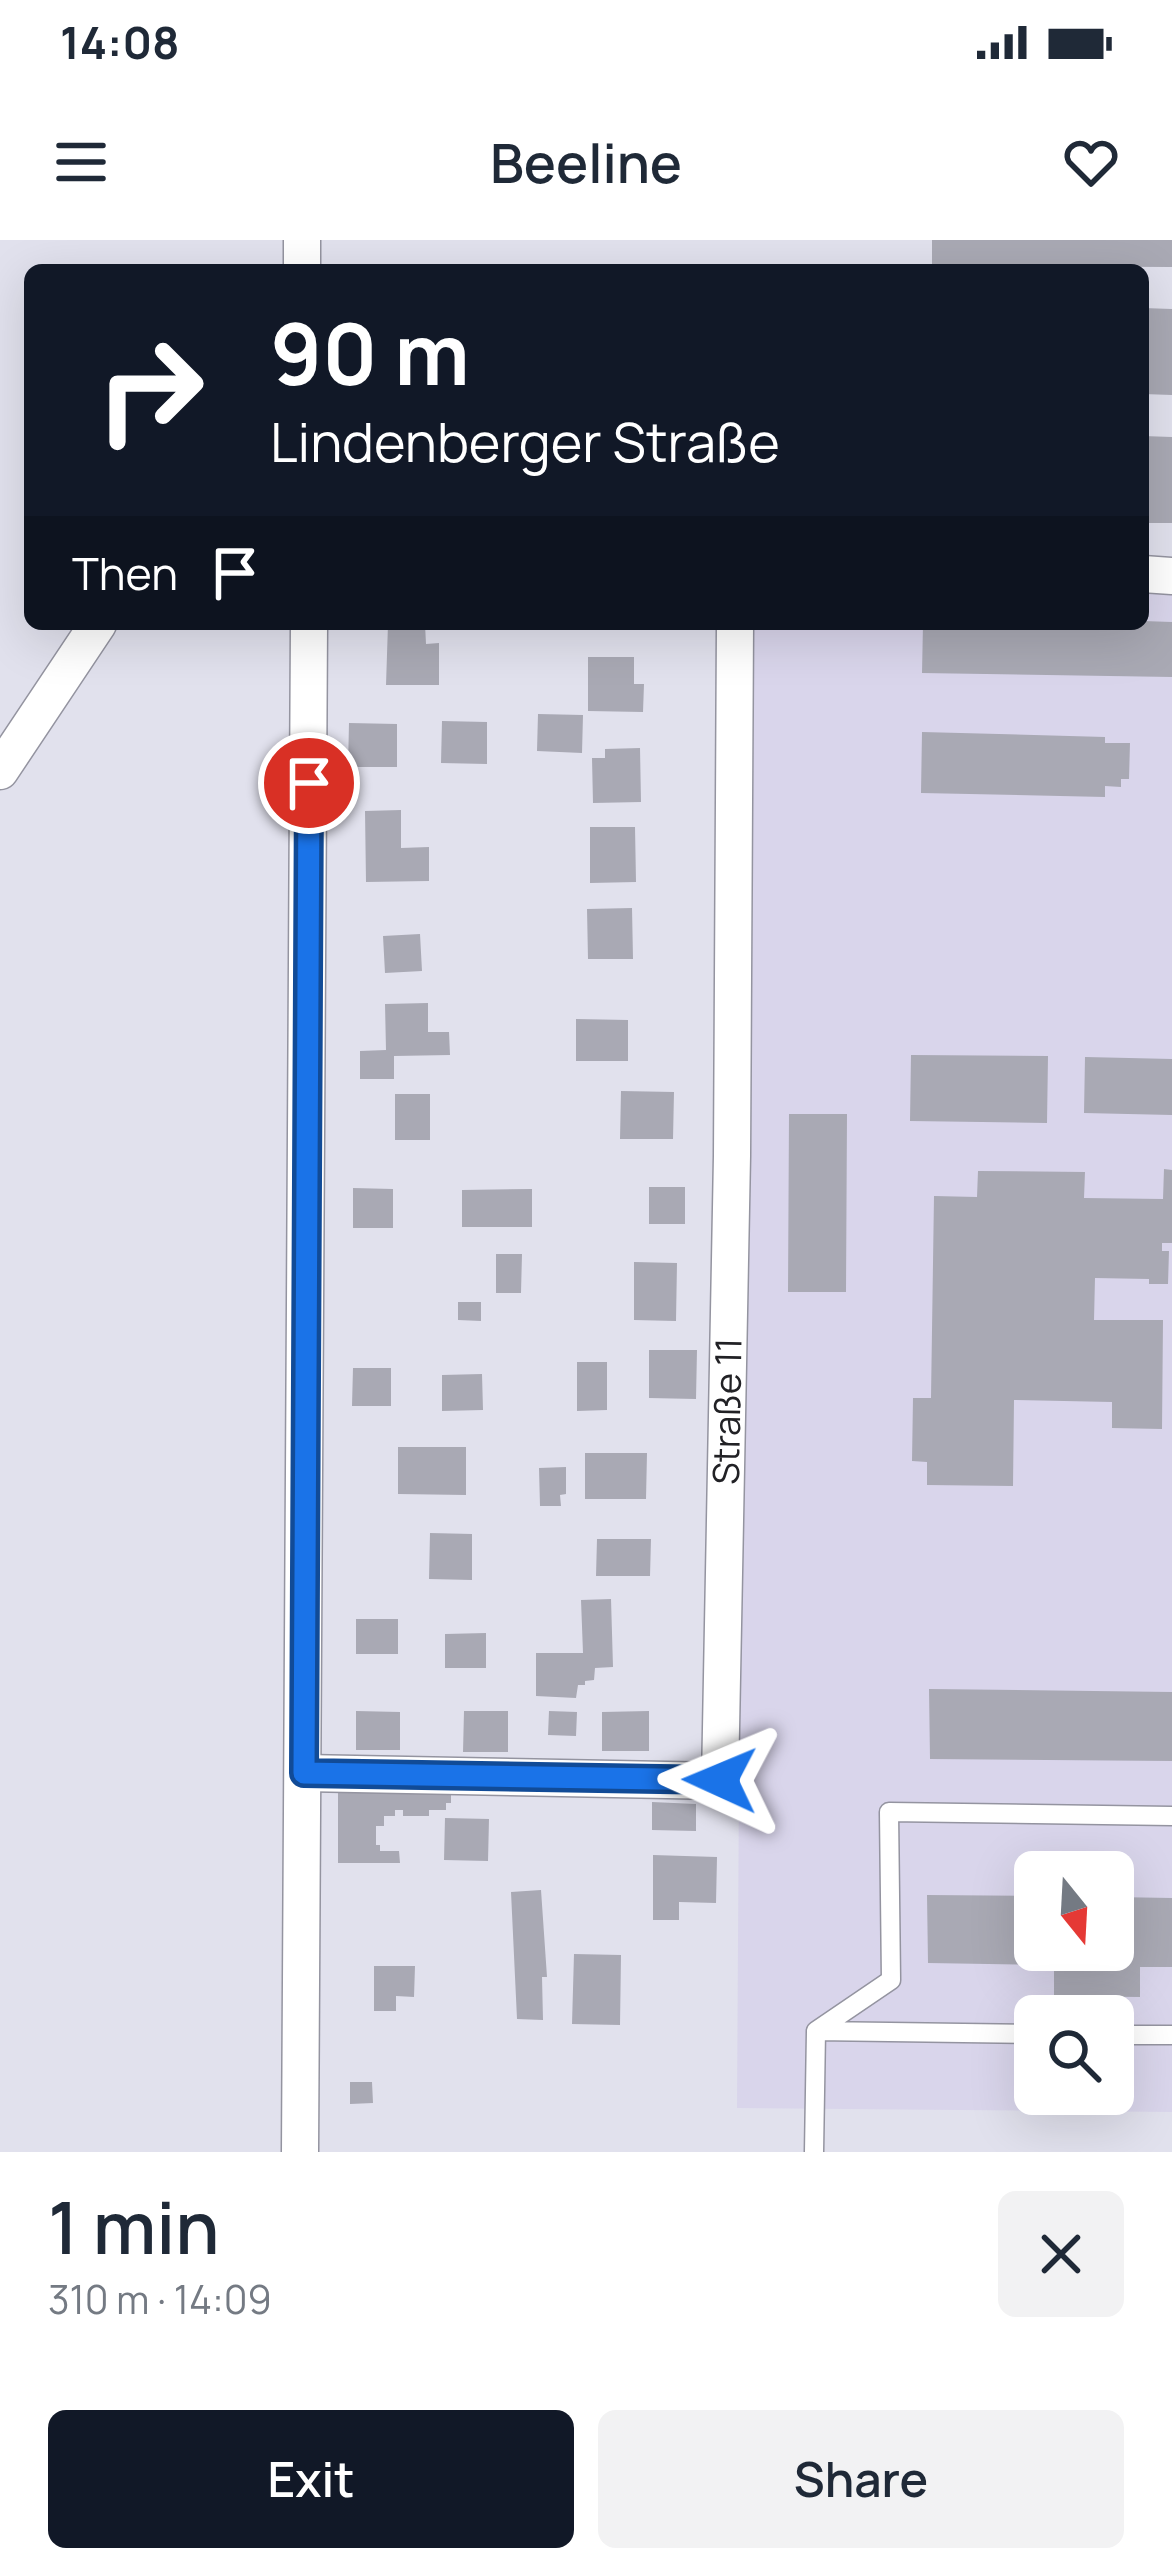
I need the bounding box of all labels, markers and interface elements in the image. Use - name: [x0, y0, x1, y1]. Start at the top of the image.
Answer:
- text: 14:08: [60, 11, 180, 73]
- text: Beeline: [490, 125, 682, 199]
- icon: menu: [48, 129, 114, 195]
- icon: heart: [1058, 129, 1124, 195]
- text: 90 m: [270, 295, 470, 410]
- icon: right: [72, 312, 228, 468]
- text: Lindenberger Straße: [270, 404, 780, 478]
- icon: arrive: [202, 540, 268, 606]
- text: Then: [72, 542, 178, 604]
- pin: [258, 732, 360, 834]
- icon: arrive: [276, 750, 342, 816]
- street label: Straße 11: [701, 1337, 753, 1485]
- position arrow: [657, 1717, 783, 1843]
- north arrow: [1014, 1851, 1134, 1971]
- map controls: [1014, 1851, 1134, 2115]
- button: search: [1014, 1995, 1134, 2115]
- text: 1 min: [48, 2177, 220, 2276]
- button: close: [998, 2191, 1124, 2317]
- text: 310 m · 14:09: [48, 2272, 272, 2326]
- button: Exit: [48, 2410, 574, 2548]
- button: Share: [598, 2410, 1124, 2548]

